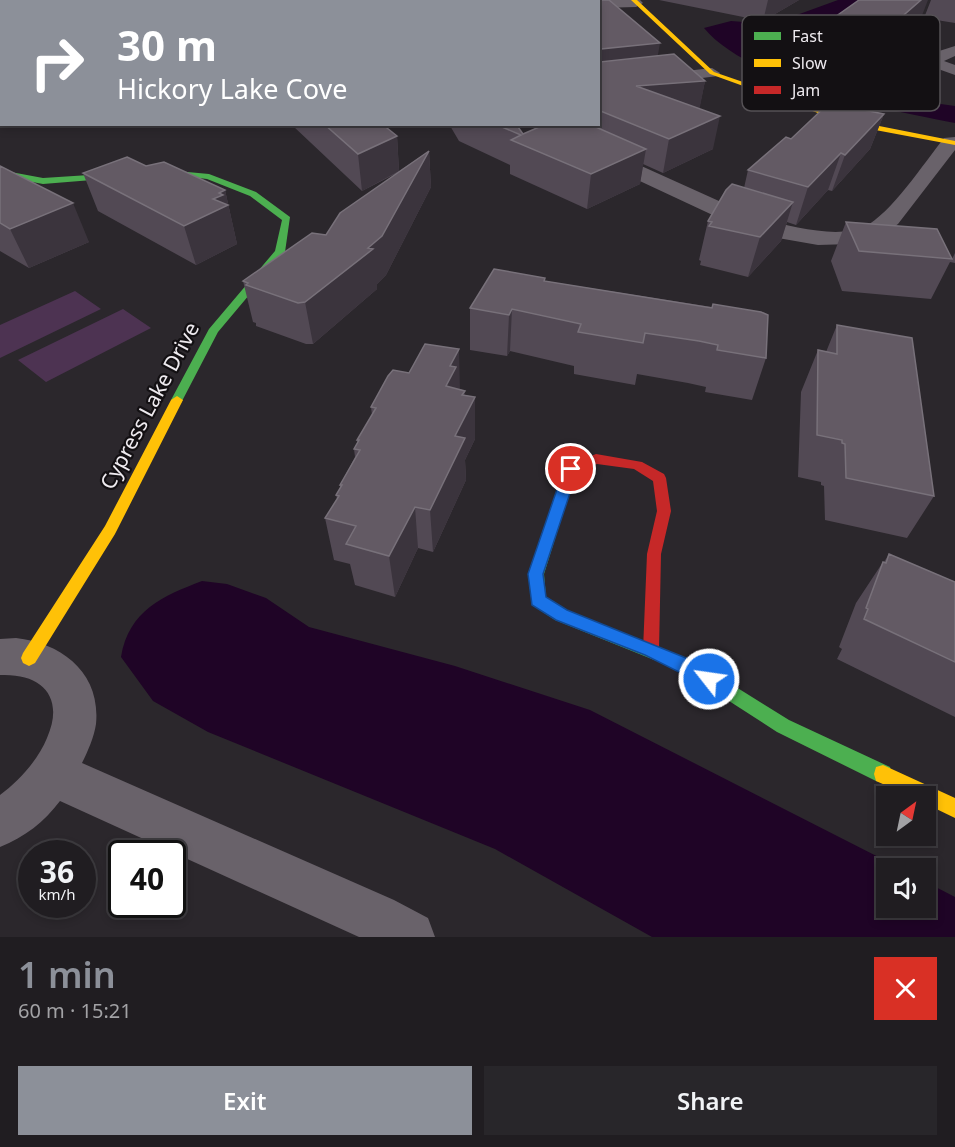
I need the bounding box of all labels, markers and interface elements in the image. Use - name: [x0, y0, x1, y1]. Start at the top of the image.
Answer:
- legend: [742, 15, 940, 111]
- text: 30 m: [117, 16, 217, 73]
- icon: right: [18, 24, 96, 102]
- text: Fast: [792, 25, 823, 47]
- text: Slow: [792, 52, 827, 74]
- text: Hickory Lake Cove: [117, 70, 347, 107]
- text: Jam: [790, 79, 820, 101]
- street label: Cypress Lake Drive: [93, 317, 205, 494]
- pin: [545, 443, 596, 494]
- icon: arrive: [554, 452, 587, 485]
- position arrow: [677, 647, 741, 711]
- north arrow: [876, 786, 936, 846]
- map controls: [876, 786, 936, 918]
- speed limit sign: 40: [108, 840, 186, 918]
- text: 36: [40, 851, 74, 892]
- button: sound: [876, 858, 936, 918]
- text: km/h: [39, 884, 75, 904]
- text: 1 min: [18, 950, 116, 999]
- button: close: [874, 957, 937, 1020]
- text: 60 m · 15:21: [18, 997, 132, 1024]
- button: Exit: [18, 1066, 472, 1135]
- button: Share: [484, 1066, 937, 1135]

